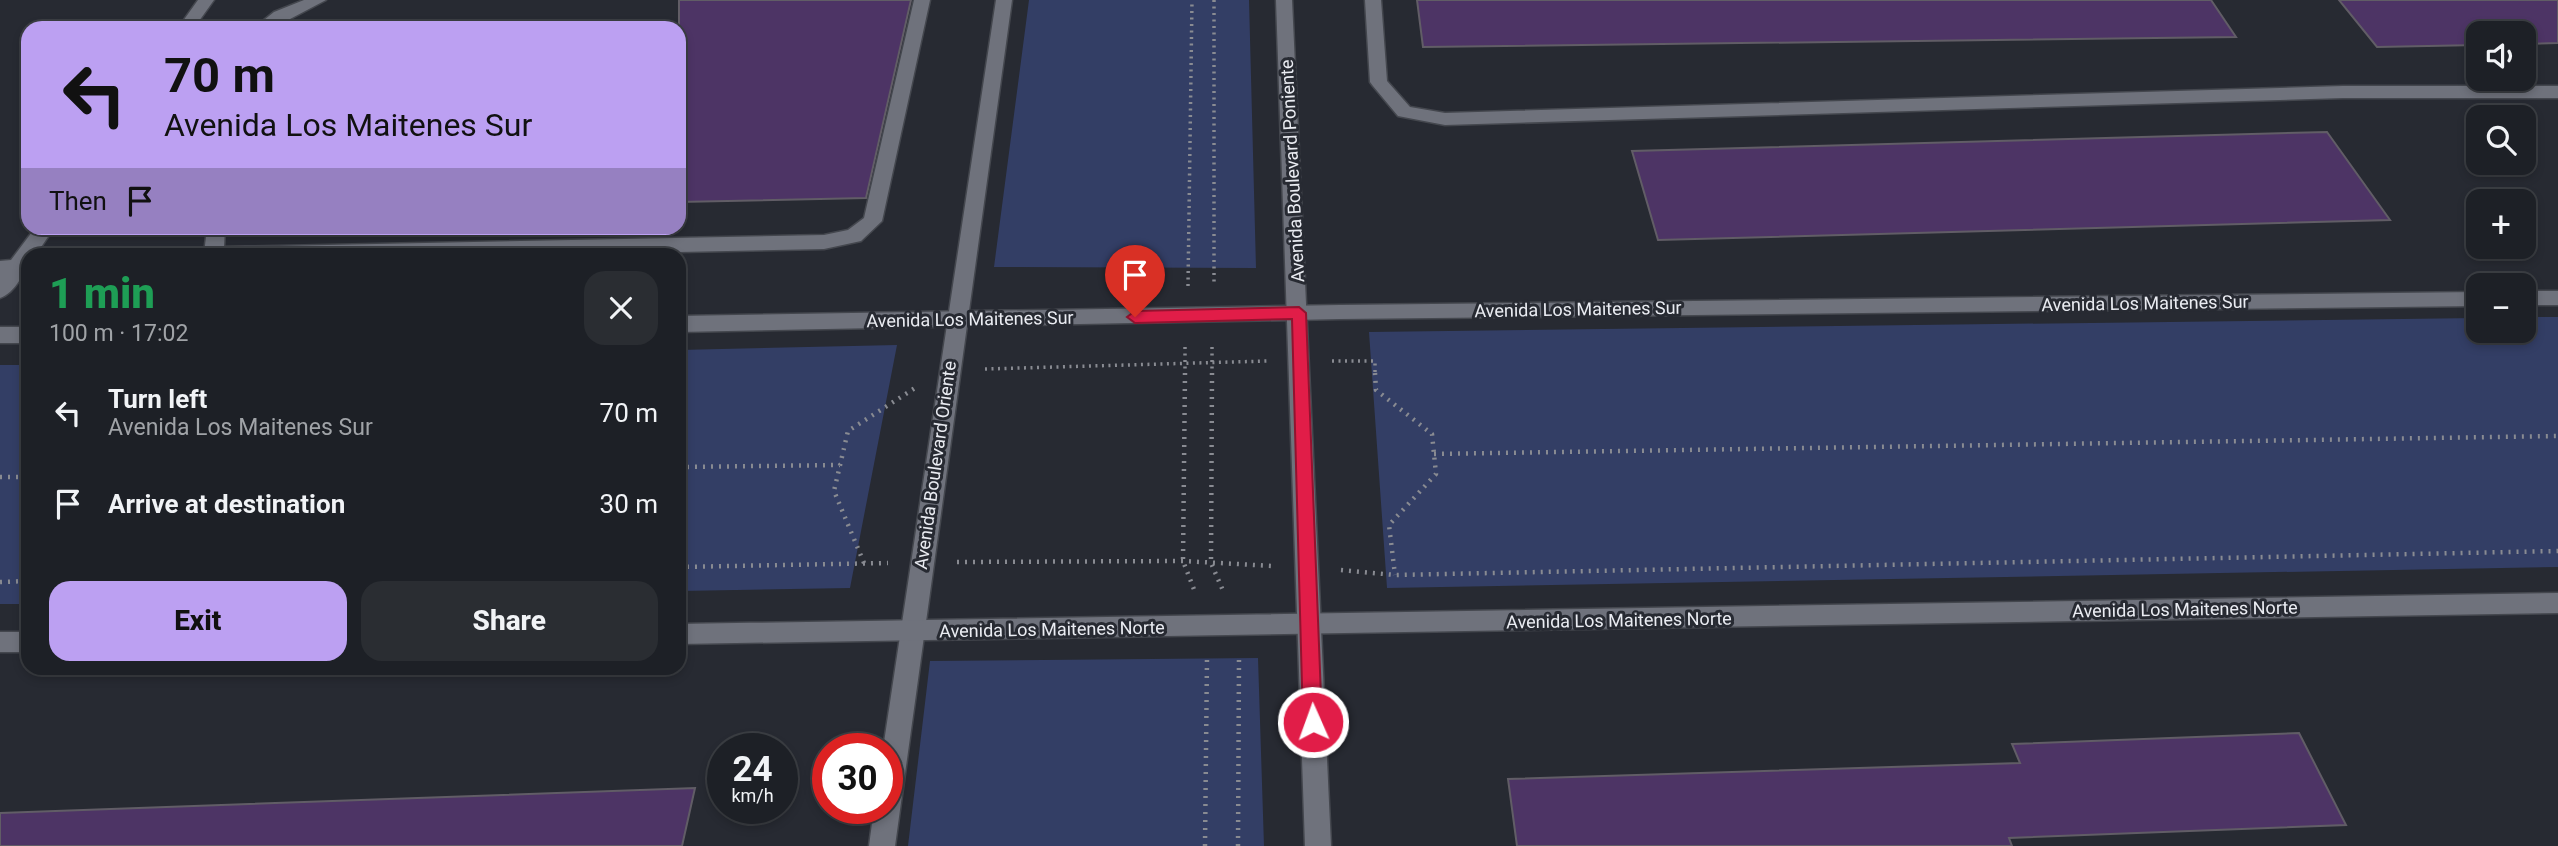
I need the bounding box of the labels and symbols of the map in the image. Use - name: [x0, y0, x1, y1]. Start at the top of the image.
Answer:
- street label: Avenida Boulevard Poniente: [1276, 59, 1308, 283]
- pin: [1105, 245, 1165, 317]
- street label: Avenida Los Maitenes Sur: [2041, 291, 2249, 315]
- street label: Avenida Los Maitenes Sur: [1474, 297, 1682, 321]
- street label: Avenida Los Maitenes Sur: [866, 307, 1074, 331]
- street label: Avenida Boulevard Oriente: [910, 360, 960, 570]
- street label: Avenida Los Maitenes Norte: [2072, 597, 2298, 621]
- street label: Avenida Los Maitenes Norte: [1506, 608, 1732, 632]
- street label: Avenida Los Maitenes Norte: [939, 617, 1165, 641]
- position arrow: [1276, 685, 1350, 759]
- speed limit sign: 30: [812, 733, 903, 824]

